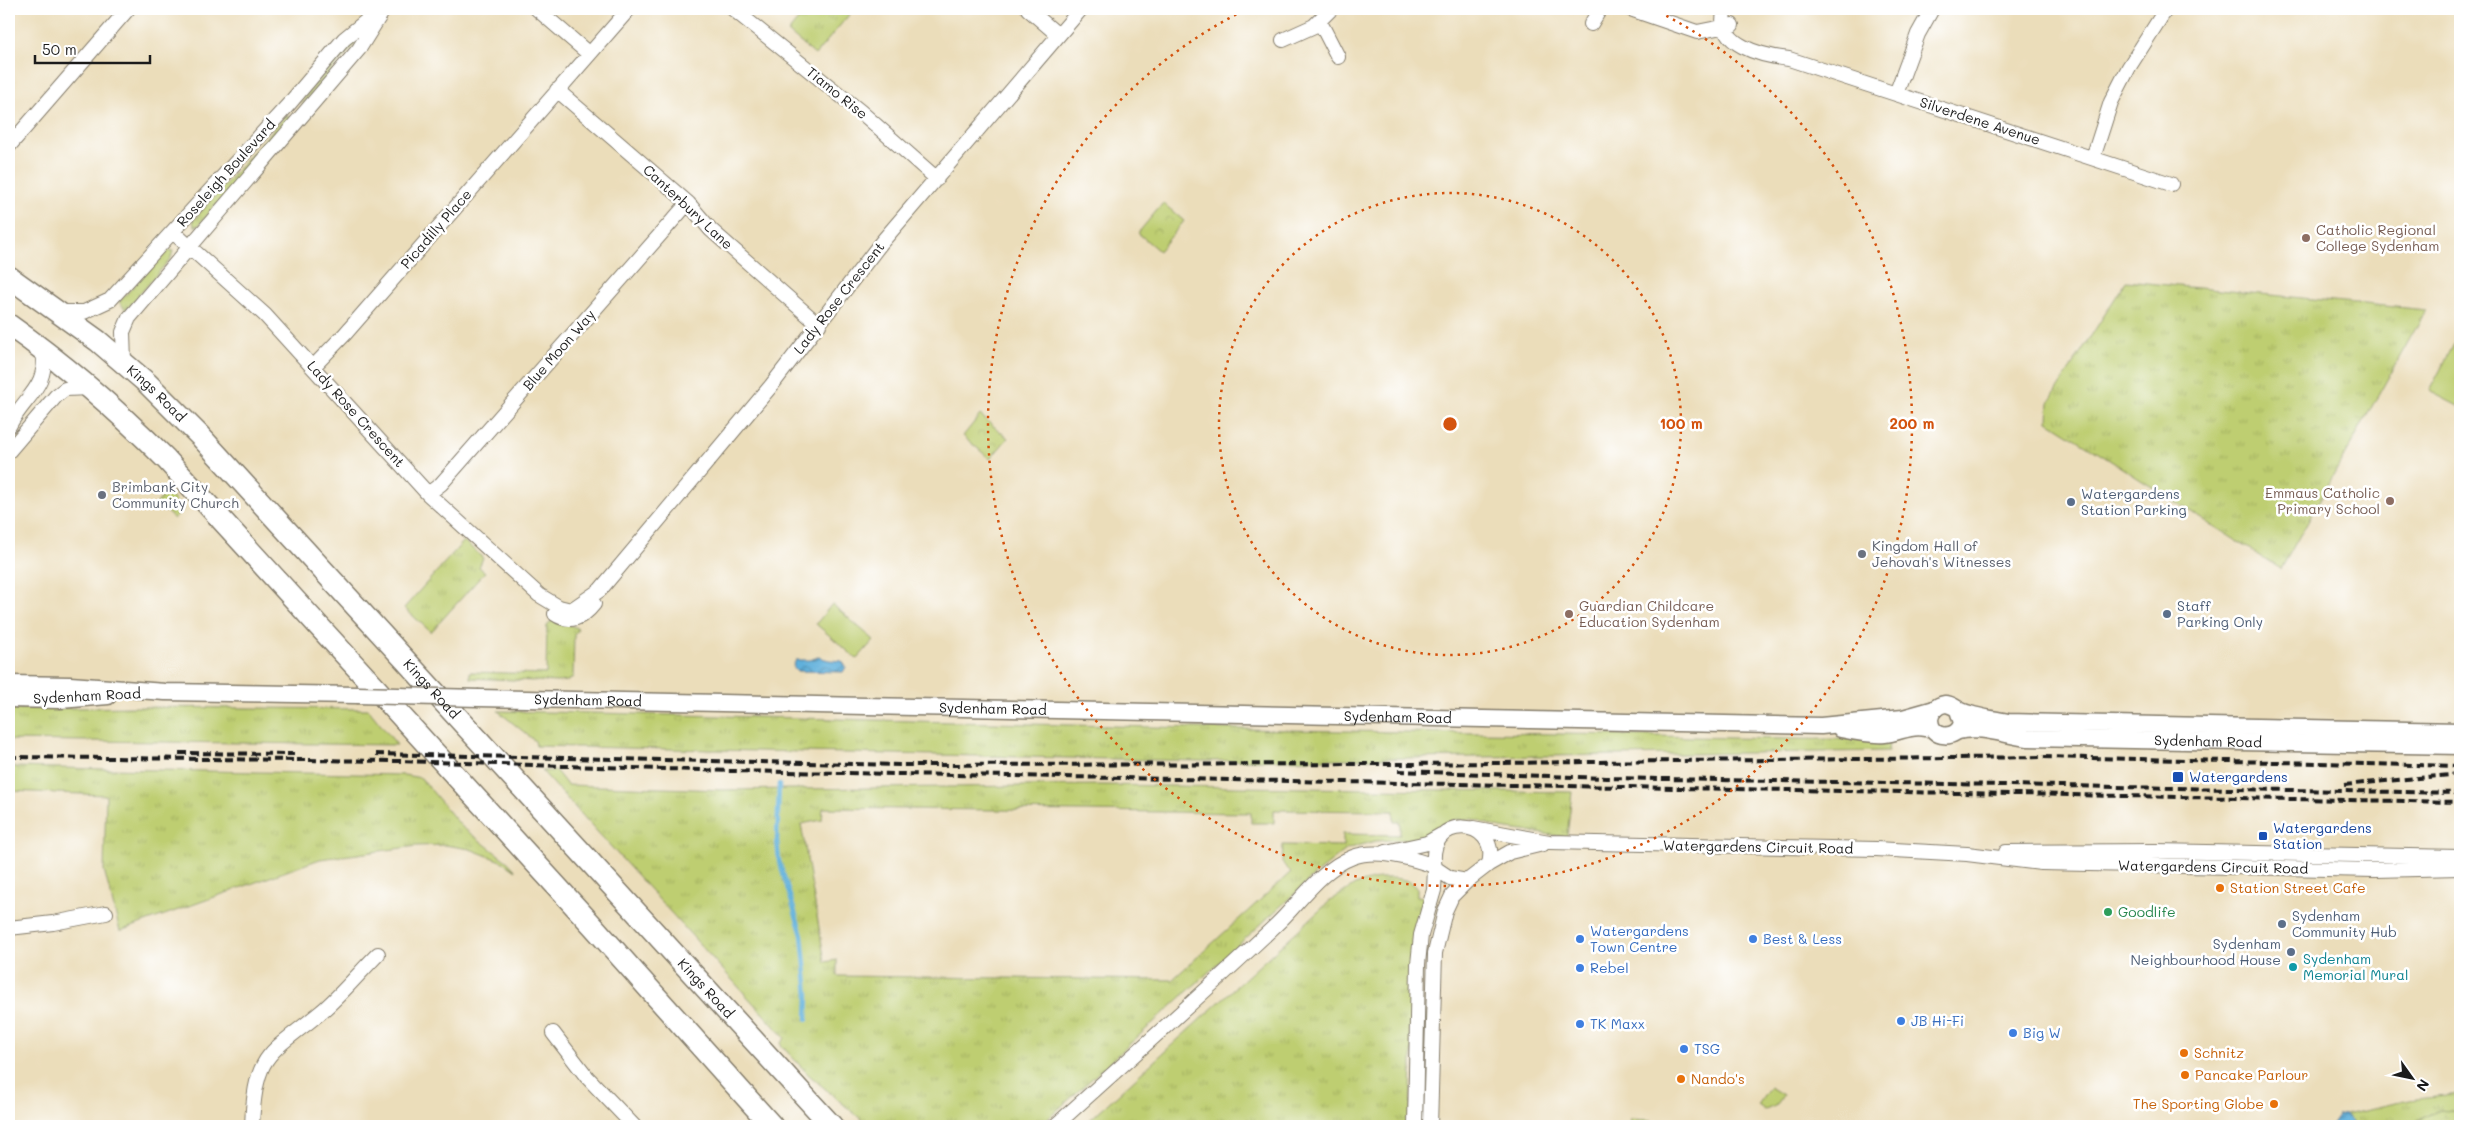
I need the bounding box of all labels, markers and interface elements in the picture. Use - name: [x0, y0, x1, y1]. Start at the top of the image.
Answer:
- scale bar: [35, 32, 150, 64]
- text: 50 m: [42, 39, 77, 59]
- street label: Tiamo Rise: [803, 62, 872, 123]
- street label: Silverdene Avenue: [1917, 92, 2043, 149]
- street label: Roseleigh Boulevard: [172, 115, 279, 231]
- street label: Canterbury Lane: [639, 160, 737, 253]
- street label: Picadilly Place: [396, 185, 475, 272]
- place label: Catholic Regional College Sydenham: [2316, 220, 2440, 255]
- marker: Catholic Regional College Sydenham: [2300, 232, 2312, 244]
- street label: Lady Rose Crescent: [789, 238, 888, 358]
- street label: Blue Moon Way: [518, 305, 599, 394]
- street label: Lady Rose Crescent: [303, 356, 409, 471]
- street label: Kings Road: [123, 360, 190, 426]
- text: 100 m: [1659, 413, 1703, 433]
- text: 200 m: [1890, 413, 1935, 433]
- centre of rings: [1441, 415, 1459, 433]
- place label: Brimbank City Community Church: [112, 477, 239, 512]
- place label: Emmaus Catholic Primary School: [2265, 483, 2380, 518]
- place label: Watergardens Station Parking: [2081, 484, 2187, 519]
- marker: Brimbank City Community Church: [96, 489, 108, 501]
- marker: Emmaus Catholic Primary School: [2384, 495, 2396, 507]
- marker: Watergardens Station Parking: [2065, 496, 2077, 508]
- place label: Kingdom Hall of Jehovah's Witnesses: [1872, 536, 2011, 571]
- marker: Kingdom Hall of Jehovah's Witnesses: [1856, 548, 1868, 560]
- place label: Guardian Childcare Education Sydenham: [1579, 596, 1720, 631]
- place label: Staff Parking Only: [2177, 596, 2263, 631]
- marker: Guardian Childcare Education Sydenham: [1563, 608, 1575, 620]
- marker: Staff Parking Only: [2161, 608, 2173, 620]
- street label: Kings Road: [400, 654, 464, 723]
- street label: Sydenham Road: [33, 683, 141, 708]
- street label: Sydenham Road: [534, 689, 642, 710]
- street label: Sydenham Road: [939, 698, 1047, 719]
- street label: Sydenham Road: [1344, 706, 1452, 727]
- street label: Sydenham Road: [2154, 730, 2262, 751]
- place label: Watergardens: [2189, 767, 2288, 786]
- marker: Watergardens: [2171, 770, 2185, 784]
- place label: Watergardens Station: [2273, 818, 2372, 853]
- marker: Watergardens Station: [2257, 830, 2269, 842]
- street label: Watergardens Circuit Road: [1663, 835, 1853, 858]
- street label: Watergardens Circuit Road: [2118, 855, 2308, 878]
- place label: Station Street Cafe: [2230, 878, 2366, 897]
- marker: Station Street Cafe: [2214, 882, 2226, 894]
- place label: Goodlife: [2118, 902, 2176, 921]
- marker: Goodlife: [2102, 906, 2114, 918]
- place label: Sydenham Community Hub: [2292, 906, 2397, 941]
- marker: Sydenham Community Hub: [2276, 918, 2288, 930]
- place label: Watergardens Town Centre: [1590, 921, 1689, 956]
- place label: Best & Less: [1763, 929, 1842, 948]
- marker: Watergardens Town Centre: [1574, 933, 1586, 945]
- marker: Best & Less: [1747, 933, 1759, 945]
- place label: Sydenham Neighbourhood House: [2131, 934, 2281, 969]
- marker: Sydenham Neighbourhood House: [2285, 946, 2297, 958]
- place label: Sydenham Memorial Mural: [2303, 949, 2408, 984]
- street label: Kings Road: [674, 954, 739, 1022]
- place label: Rebel: [1590, 958, 1629, 977]
- marker: Sydenham Memorial Mural: [2287, 961, 2299, 973]
- marker: Rebel: [1574, 962, 1586, 974]
- place label: JB Hi-Fi: [1911, 1011, 1964, 1030]
- place label: TK Maxx: [1590, 1014, 1645, 1033]
- marker: JB Hi-Fi: [1895, 1015, 1907, 1027]
- marker: TK Maxx: [1574, 1018, 1586, 1030]
- place label: Big W: [2023, 1023, 2061, 1042]
- marker: Big W: [2007, 1027, 2019, 1039]
- place label: TSG: [1694, 1039, 1720, 1058]
- marker: TSG: [1678, 1043, 1690, 1055]
- place label: Schnitz: [2194, 1043, 2244, 1062]
- marker: Schnitz: [2178, 1047, 2190, 1059]
- north arrow: [2386, 1052, 2436, 1102]
- place label: Pancake Parlour: [2195, 1065, 2308, 1084]
- place label: Nando's: [1691, 1069, 1745, 1088]
- marker: Pancake Parlour: [2179, 1069, 2191, 1081]
- marker: Nando's: [1675, 1073, 1687, 1085]
- text: N: [2412, 1076, 2434, 1095]
- place label: The Sporting Globe: [2133, 1094, 2264, 1113]
- marker: The Sporting Globe: [2268, 1098, 2280, 1110]

